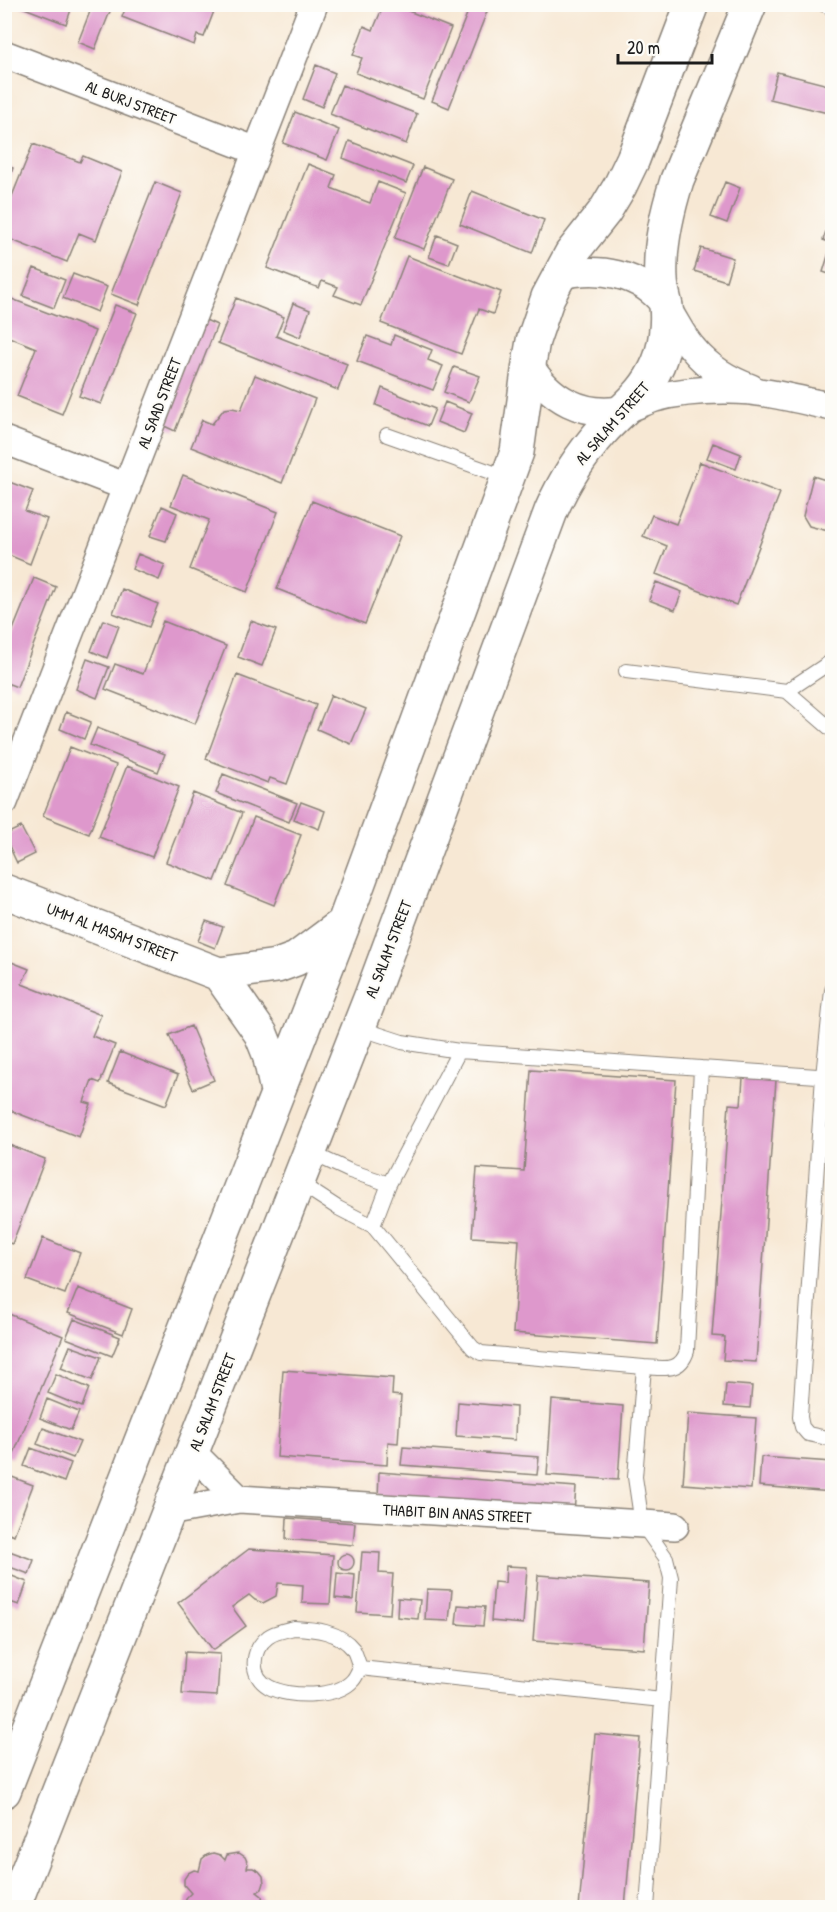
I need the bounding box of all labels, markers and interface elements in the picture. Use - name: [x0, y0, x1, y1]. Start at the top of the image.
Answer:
- scale bar: [618, 27, 712, 65]
- text: 20 m: [627, 35, 660, 60]
- street label: AL BURJ STREET: [83, 75, 180, 129]
- street label: AL SAAD STREET: [132, 354, 187, 451]
- street label: AL SALAM STREET: [570, 376, 655, 469]
- street label: AL SALAM STREET: [359, 896, 417, 1001]
- street label: UMM AL MASAM STREET: [43, 897, 181, 967]
- street label: AL SALAM STREET: [183, 1349, 241, 1454]
- street label: THABIT BIN ANAS STREET: [382, 1498, 532, 1528]

